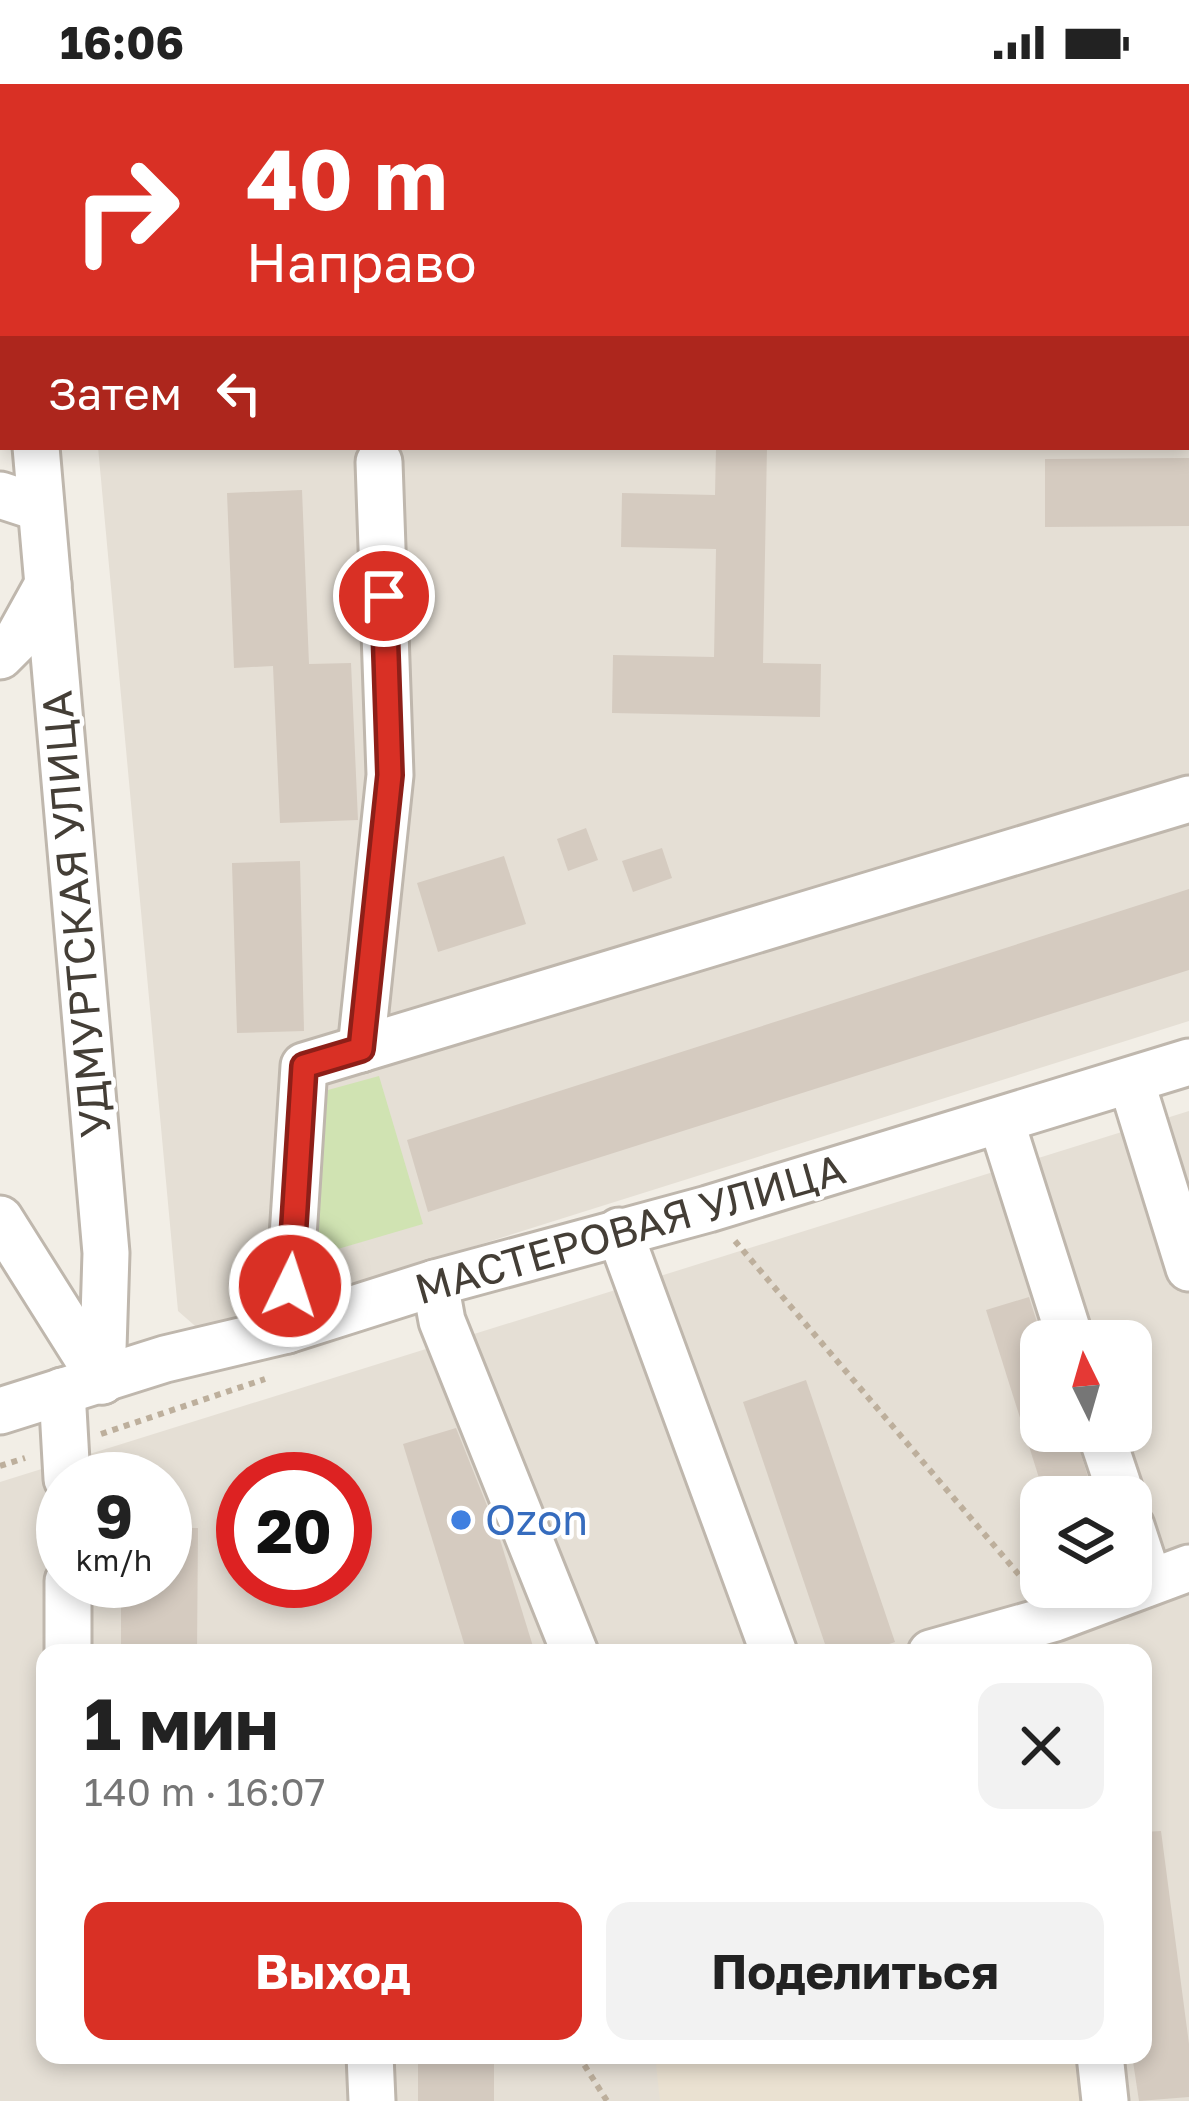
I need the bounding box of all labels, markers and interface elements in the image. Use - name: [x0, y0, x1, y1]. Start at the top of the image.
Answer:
- text: 16:06: [60, 15, 184, 69]
- text: 40 m: [246, 128, 448, 228]
- icon: right: [48, 132, 204, 288]
- text: Направо: [246, 229, 477, 294]
- icon: left: [206, 360, 272, 426]
- text: Затем: [48, 366, 182, 420]
- pin: [333, 545, 435, 647]
- icon: arrive: [351, 563, 417, 629]
- street label: УДМУРТСКАЯ УЛИЦА: [31, 689, 119, 1139]
- street label: МАСТЕРОВАЯ УЛИЦА: [409, 1143, 851, 1313]
- position arrow: [227, 1223, 353, 1349]
- north arrow: [1020, 1320, 1152, 1452]
- map controls: [1020, 1320, 1152, 1608]
- speed limit sign: 20: [216, 1452, 372, 1608]
- button: layers: [1020, 1476, 1152, 1608]
- text: 9: [95, 1479, 133, 1551]
- place label: Ozon: [485, 1494, 588, 1544]
- marker: Ozon: [448, 1507, 474, 1533]
- text: km/h: [76, 1542, 152, 1578]
- text: 1 мин: [84, 1679, 279, 1766]
- button: close: [978, 1683, 1104, 1809]
- text: 140 m · 16:07: [84, 1768, 325, 1815]
- button: Выход: [84, 1902, 582, 2040]
- button: Поделиться: [606, 1902, 1104, 2040]

